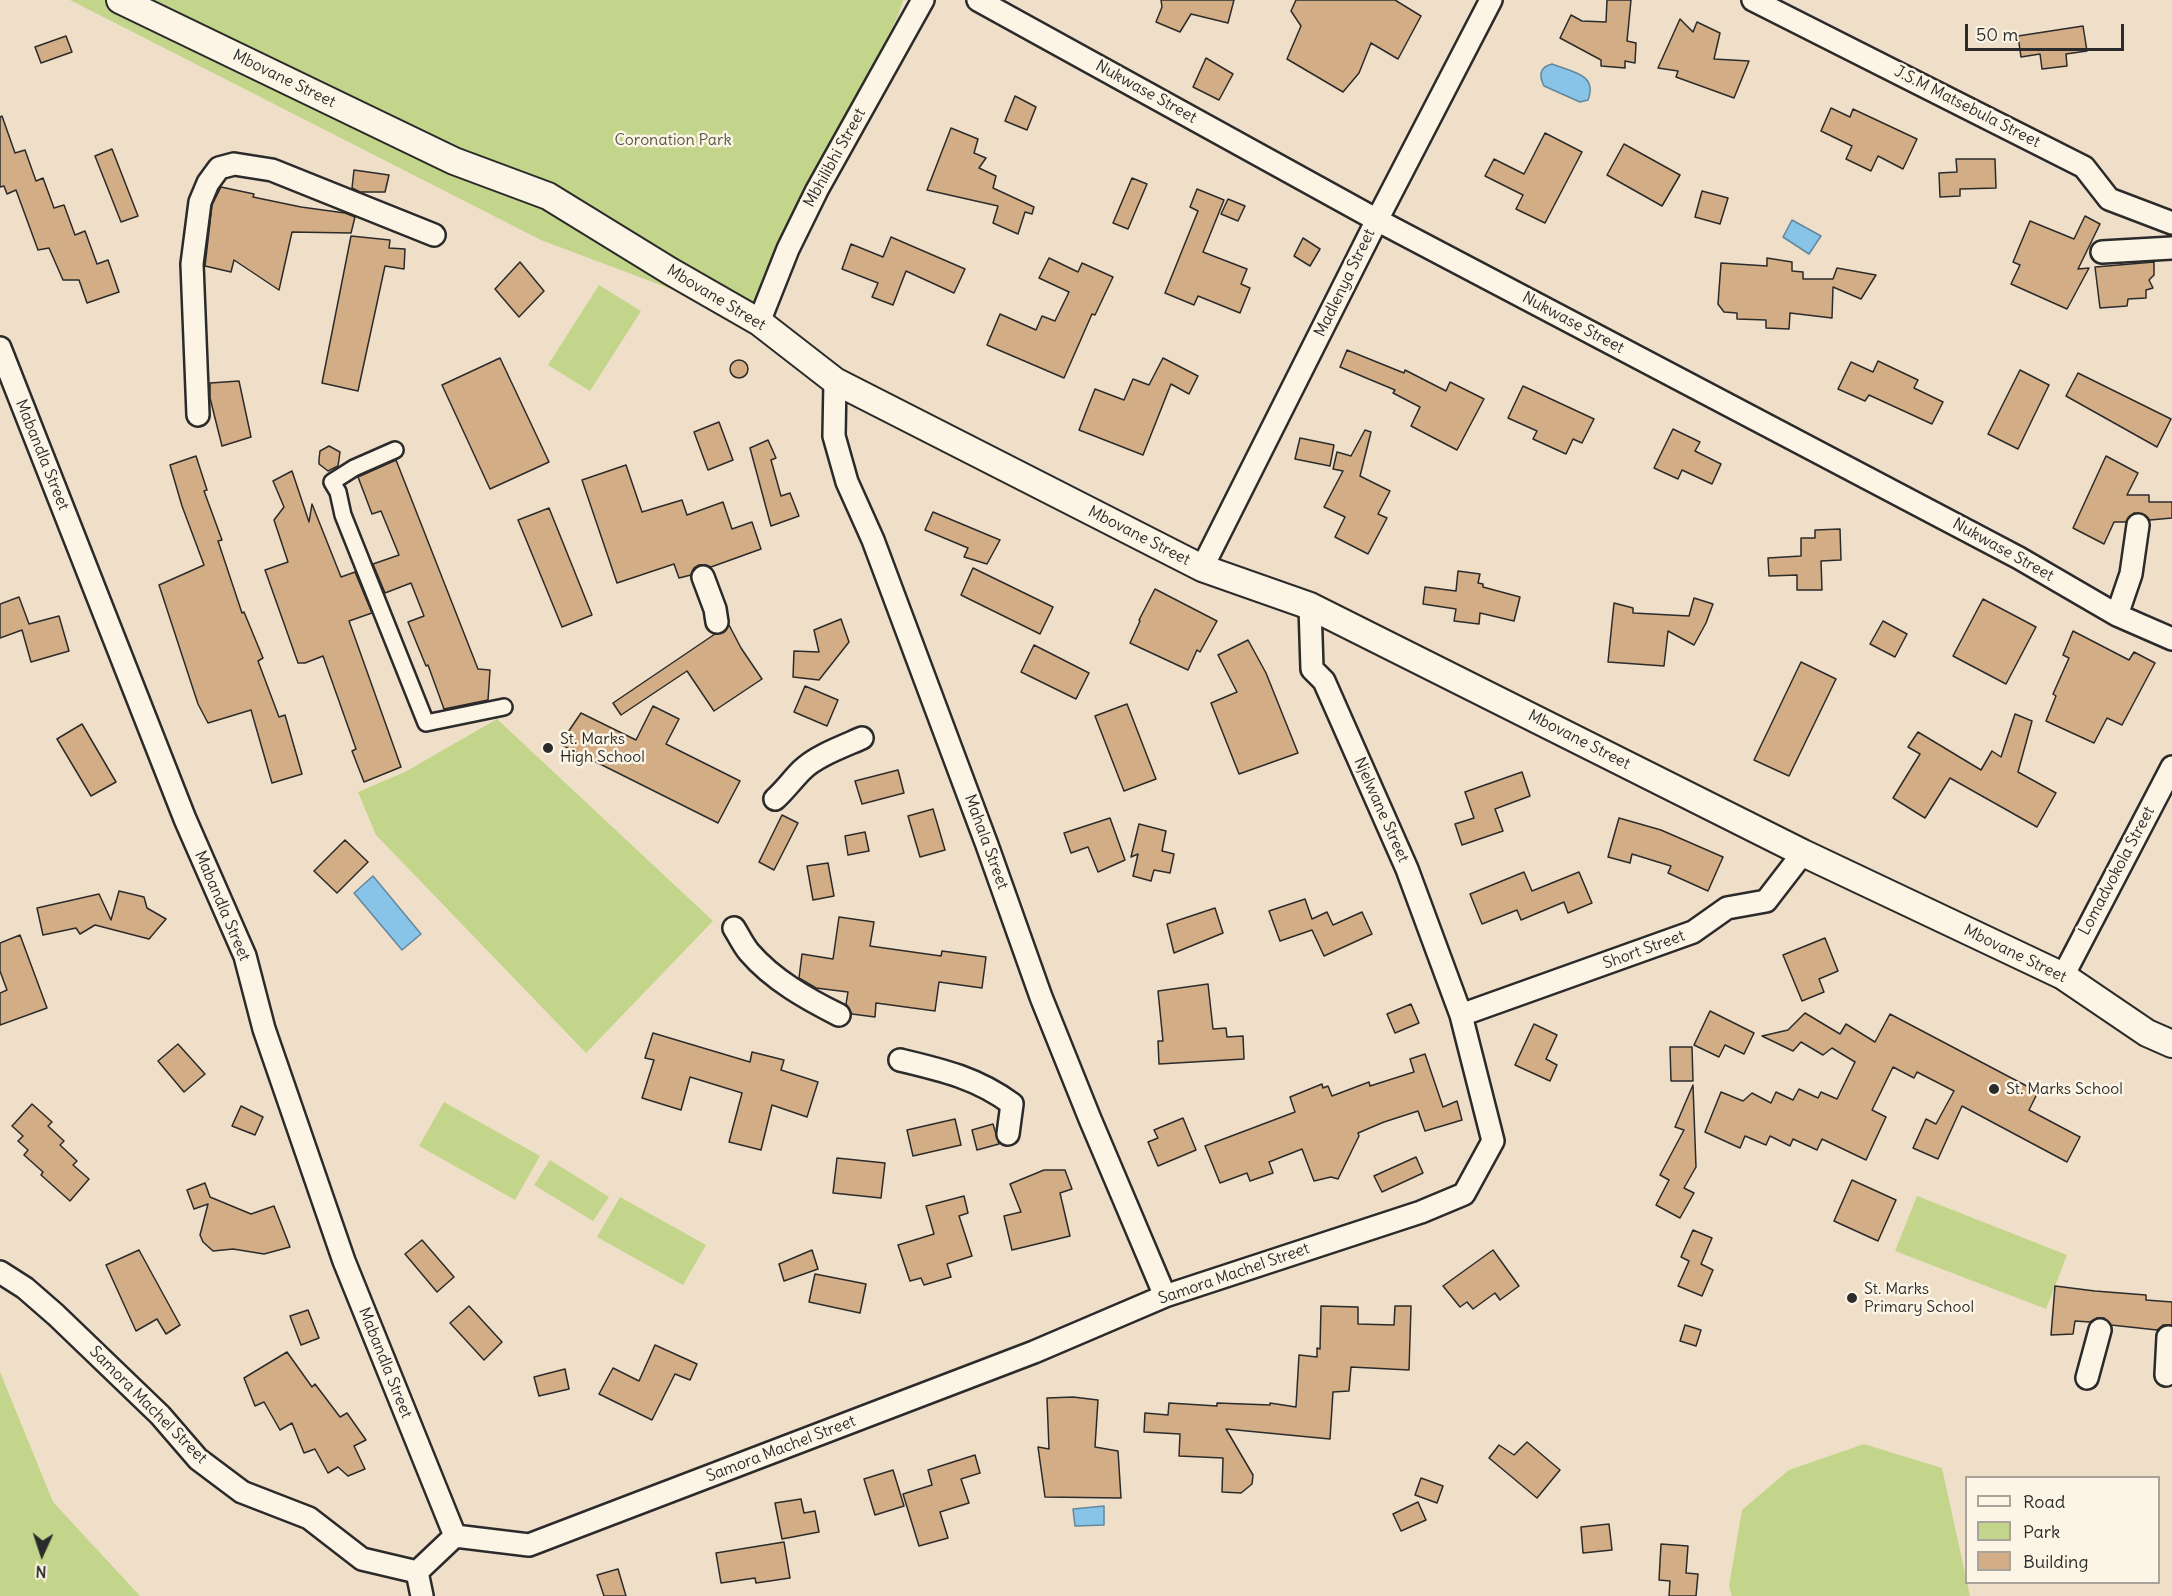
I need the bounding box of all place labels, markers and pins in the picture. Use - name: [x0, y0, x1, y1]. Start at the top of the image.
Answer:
- place label: St. Marks High School: [560, 729, 645, 767]
- marker: St. Marks High School: [541, 741, 555, 755]
- place label: St. Marks School: [2006, 1079, 2123, 1099]
- marker: St. Marks School: [1987, 1082, 2001, 1096]
- place label: St. Marks Primary School: [1864, 1279, 1974, 1317]
- marker: St. Marks Primary School: [1845, 1291, 1859, 1305]

